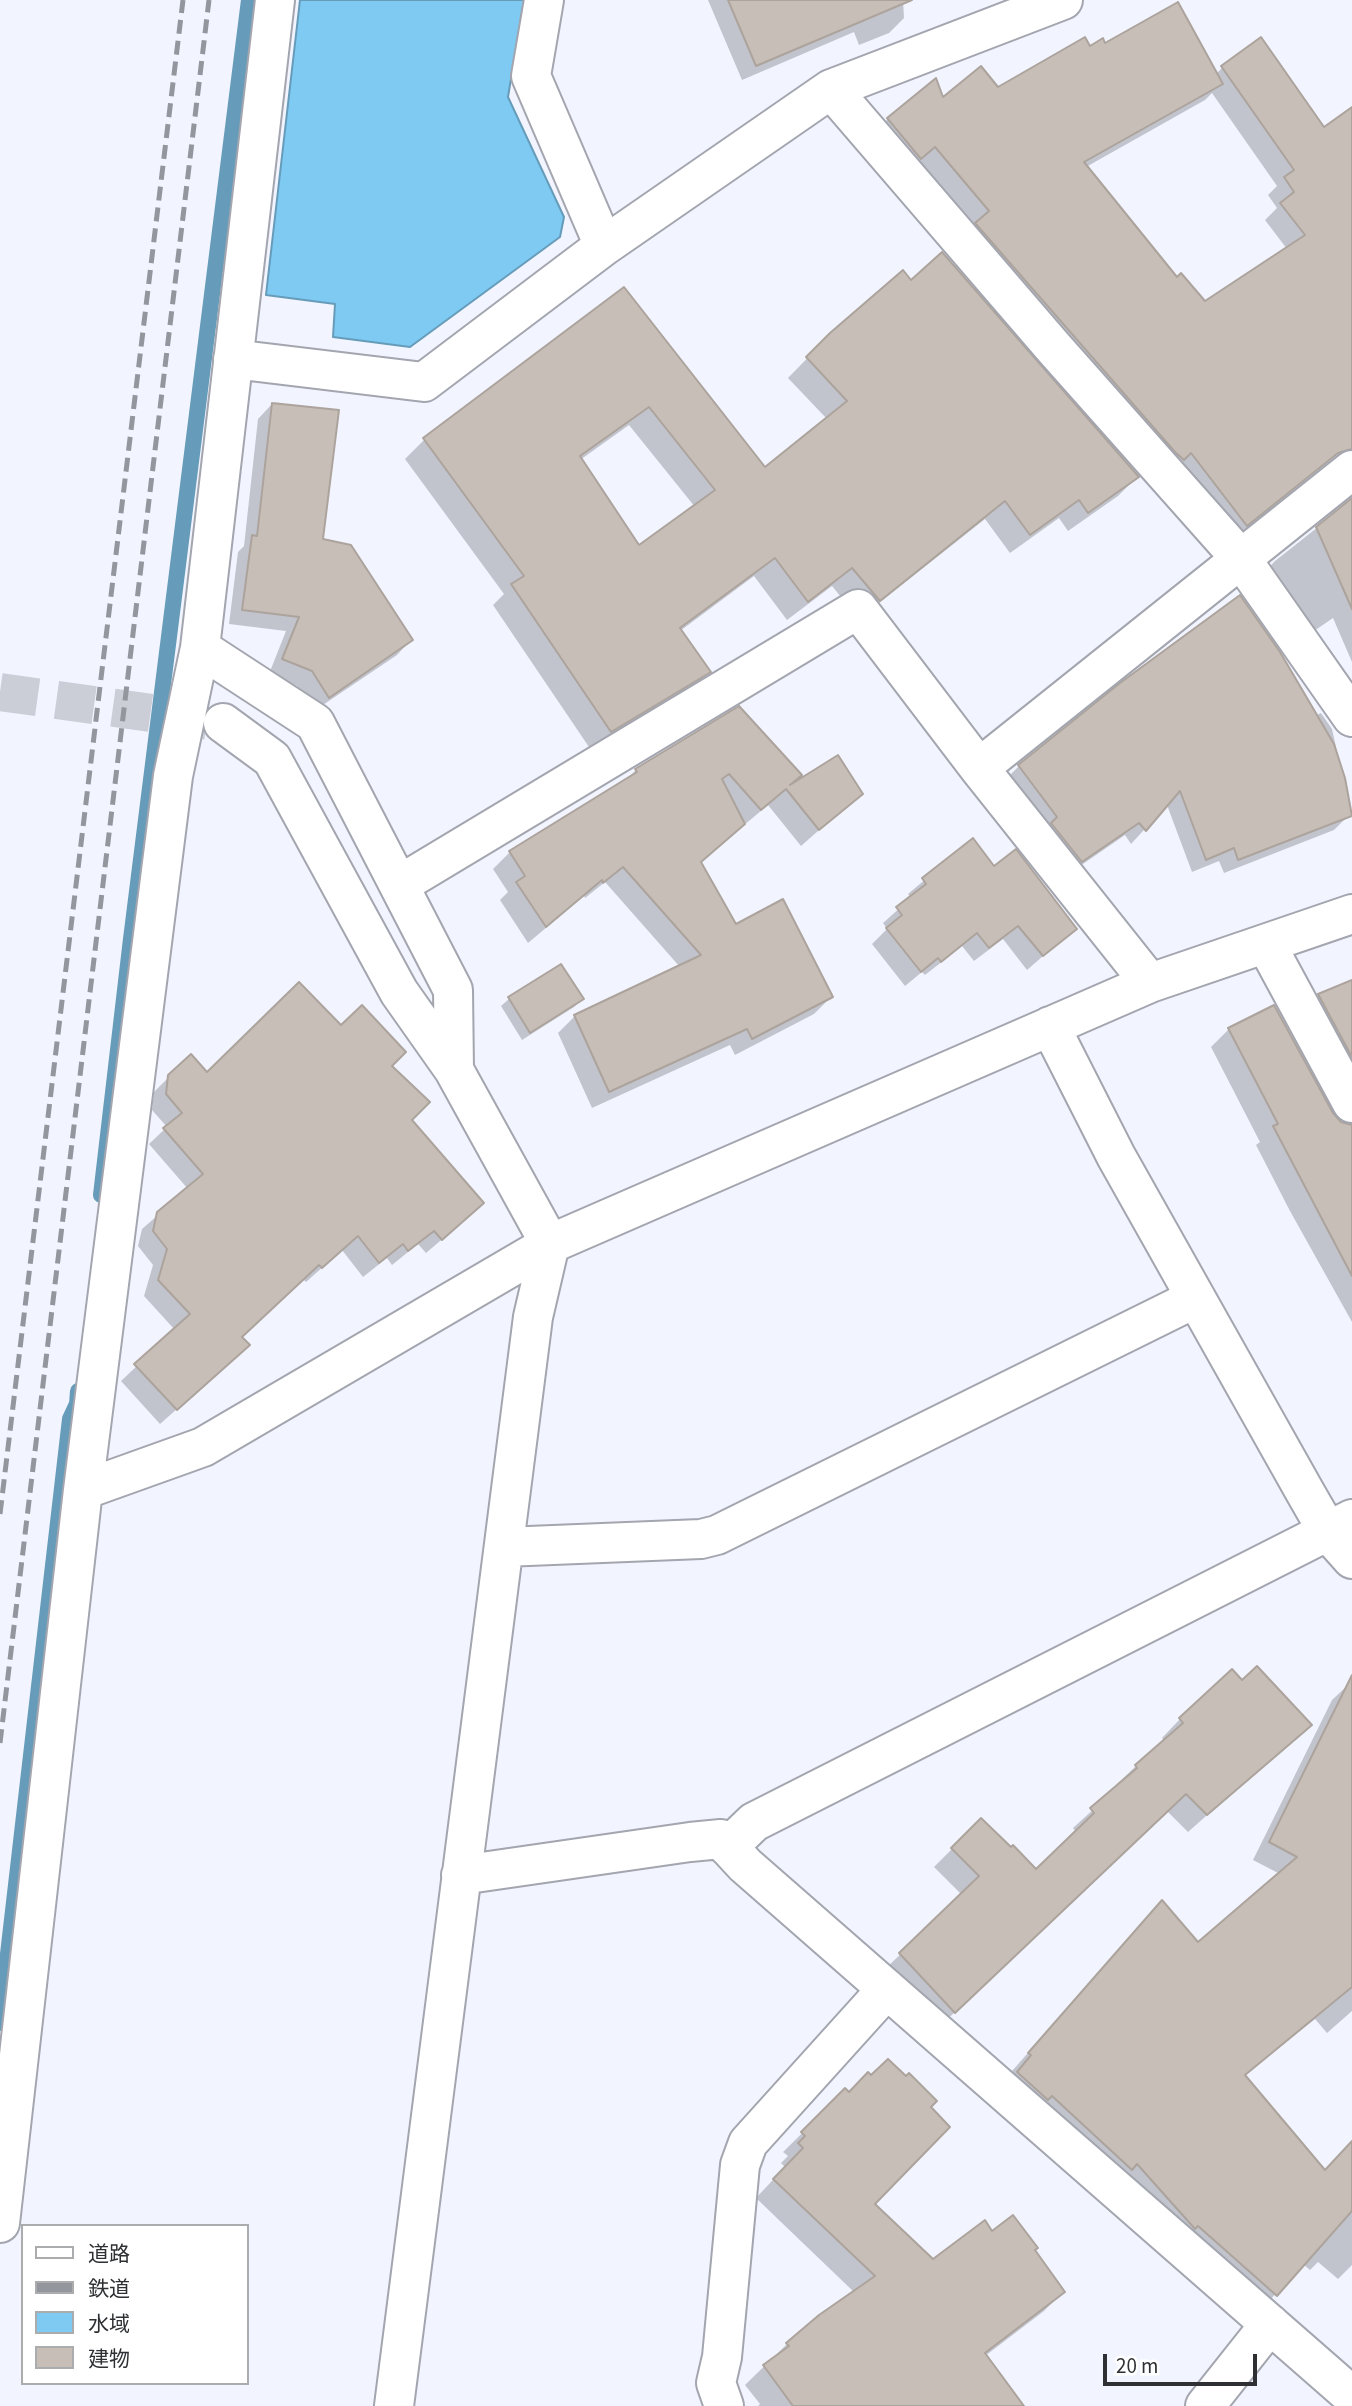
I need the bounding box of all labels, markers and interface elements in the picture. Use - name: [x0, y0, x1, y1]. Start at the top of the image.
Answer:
- legend: [21, 2224, 248, 2385]
- text: 道路: [88, 2239, 130, 2269]
- text: 鉄道: [88, 2274, 130, 2304]
- text: 水域: [88, 2309, 130, 2339]
- scale bar: [1107, 2340, 1261, 2384]
- text: 建物: [88, 2344, 130, 2374]
- text: 20 m: [1116, 2351, 1158, 2381]

